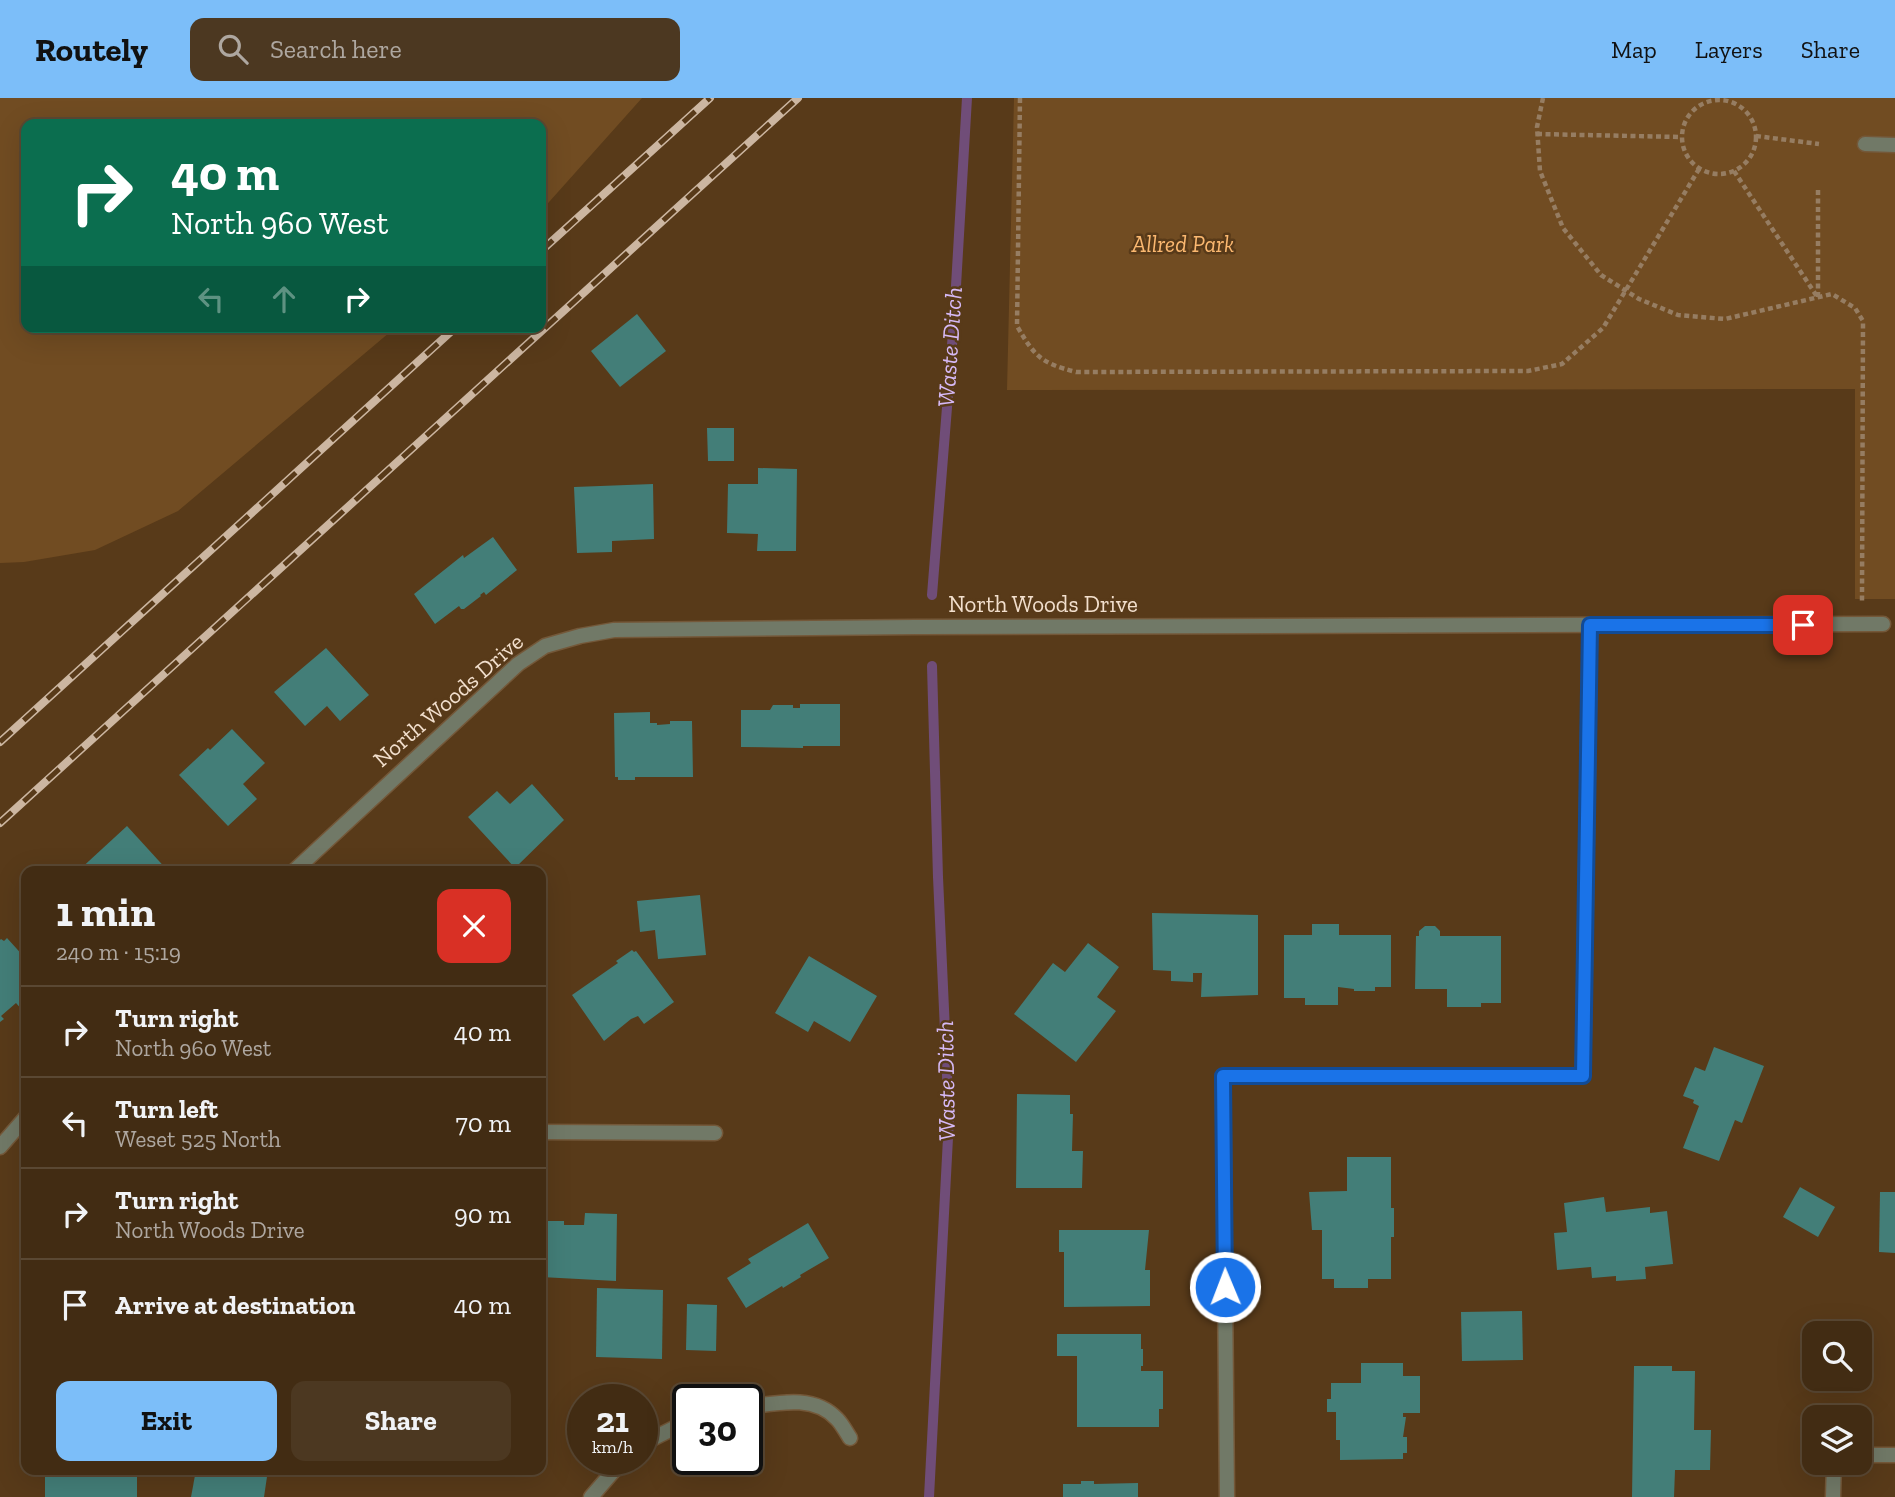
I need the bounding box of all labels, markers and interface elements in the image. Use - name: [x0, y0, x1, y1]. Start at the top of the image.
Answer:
- search box: [190, 18, 680, 81]
- text: Routely: [35, 30, 148, 69]
- icon: search: [214, 30, 252, 68]
- text: Search here: [270, 33, 402, 65]
- text: Map: [1611, 35, 1657, 64]
- text: Layers: [1695, 35, 1763, 64]
- text: Share: [1801, 35, 1860, 64]
- text: 40 m: [171, 144, 279, 203]
- icon: right: [56, 147, 147, 238]
- text: North 960 West: [171, 204, 388, 242]
- park label: Allred Park: [1131, 230, 1234, 258]
- icon: left: [192, 280, 230, 318]
- icon: ahead: [265, 280, 303, 318]
- icon: right: [338, 280, 376, 318]
- water label: Waste Ditch: [931, 286, 968, 408]
- street label: North Woods Drive: [948, 590, 1138, 618]
- pin: [1773, 595, 1833, 655]
- icon: arrive: [1784, 606, 1822, 644]
- street label: North Woods Drive: [367, 627, 529, 773]
- text: 1 min: [56, 886, 155, 937]
- button: close: [437, 889, 511, 963]
- text: 240 m · 15:19: [56, 938, 181, 966]
- text: Turn right: [115, 1002, 238, 1034]
- icon: right: [56, 1013, 94, 1051]
- text: 40 m: [454, 1016, 511, 1048]
- water label: Waste Ditch: [930, 1021, 961, 1141]
- text: North 960 West: [115, 1034, 271, 1062]
- text: Turn left: [115, 1093, 218, 1125]
- icon: left: [56, 1104, 94, 1142]
- text: 70 m: [455, 1107, 511, 1139]
- text: Weset 525 North: [115, 1125, 281, 1153]
- text: Turn right: [115, 1184, 238, 1216]
- icon: right: [56, 1195, 94, 1233]
- text: 90 m: [454, 1198, 511, 1230]
- text: North Woods Drive: [115, 1216, 305, 1244]
- position arrow: [1188, 1250, 1262, 1324]
- icon: arrive: [56, 1286, 94, 1324]
- text: Arrive at destination: [115, 1289, 355, 1321]
- text: 40 m: [454, 1289, 511, 1321]
- map controls: [1802, 1321, 1872, 1475]
- button: search: [1802, 1321, 1872, 1391]
- button: Exit: [56, 1381, 277, 1461]
- button: Share: [291, 1381, 511, 1461]
- speed limit sign: 30: [672, 1384, 763, 1475]
- text: 21: [596, 1399, 629, 1441]
- button: layers: [1802, 1405, 1872, 1475]
- text: km/h: [592, 1436, 633, 1458]

